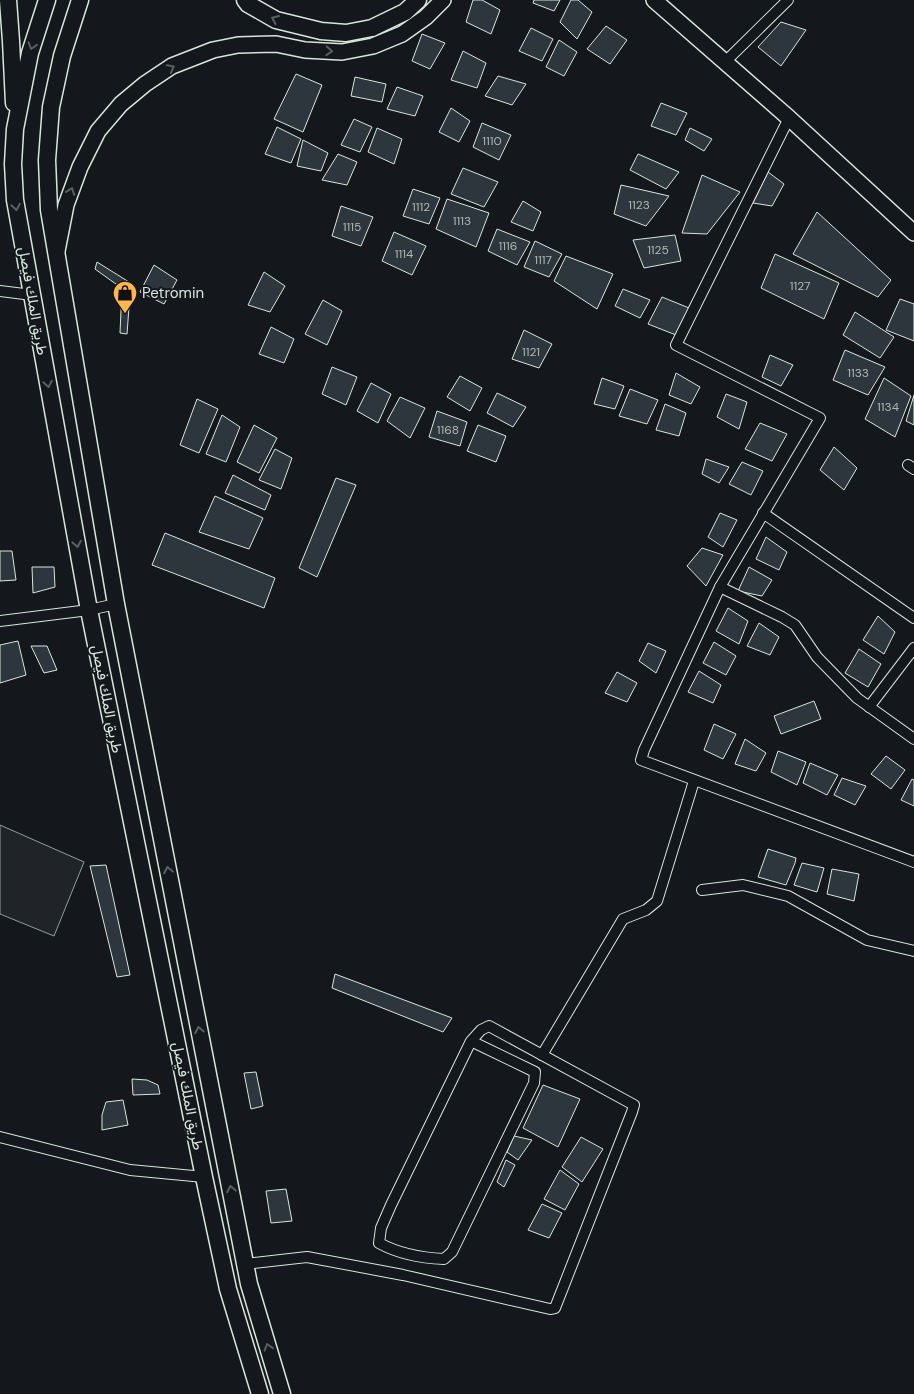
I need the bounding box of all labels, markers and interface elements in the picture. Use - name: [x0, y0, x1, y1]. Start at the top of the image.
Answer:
- one-way arrow: [272, 15, 281, 25]
- one-way arrow: [28, 42, 38, 50]
- one-way arrow: [325, 46, 333, 56]
- one-way arrow: [165, 64, 174, 74]
- house number: 1110: [482, 133, 502, 149]
- one-way arrow: [65, 187, 75, 195]
- house number: 1123: [628, 197, 650, 213]
- house number: 1112: [412, 199, 430, 215]
- one-way arrow: [11, 202, 21, 211]
- house number: 1113: [453, 213, 471, 229]
- house number: 1115: [343, 219, 361, 235]
- house number: 1116: [499, 238, 517, 254]
- house number: 1125: [647, 242, 669, 258]
- street label: طريق الملك فيصل: [14, 245, 52, 357]
- house number: 1114: [395, 246, 413, 262]
- house number: 1117: [534, 252, 552, 268]
- house number: 1127: [790, 278, 810, 294]
- shop icon: Petromin: [112, 280, 138, 314]
- place label: Petromin: [142, 283, 204, 303]
- house number: 1121: [522, 344, 540, 360]
- house number: 1133: [847, 365, 869, 381]
- one-way arrow: [43, 380, 53, 388]
- house number: 1134: [877, 399, 899, 415]
- house number: 1168: [437, 422, 459, 438]
- one-way arrow: [72, 539, 82, 548]
- street label: طريق الملك فيصل: [87, 643, 127, 755]
- one-way arrow: [164, 866, 174, 875]
- one-way arrow: [195, 1026, 205, 1034]
- street label: طريق الملك فيصل: [168, 1040, 208, 1152]
- one-way arrow: [226, 1185, 236, 1194]
- one-way arrow: [264, 1344, 274, 1352]

